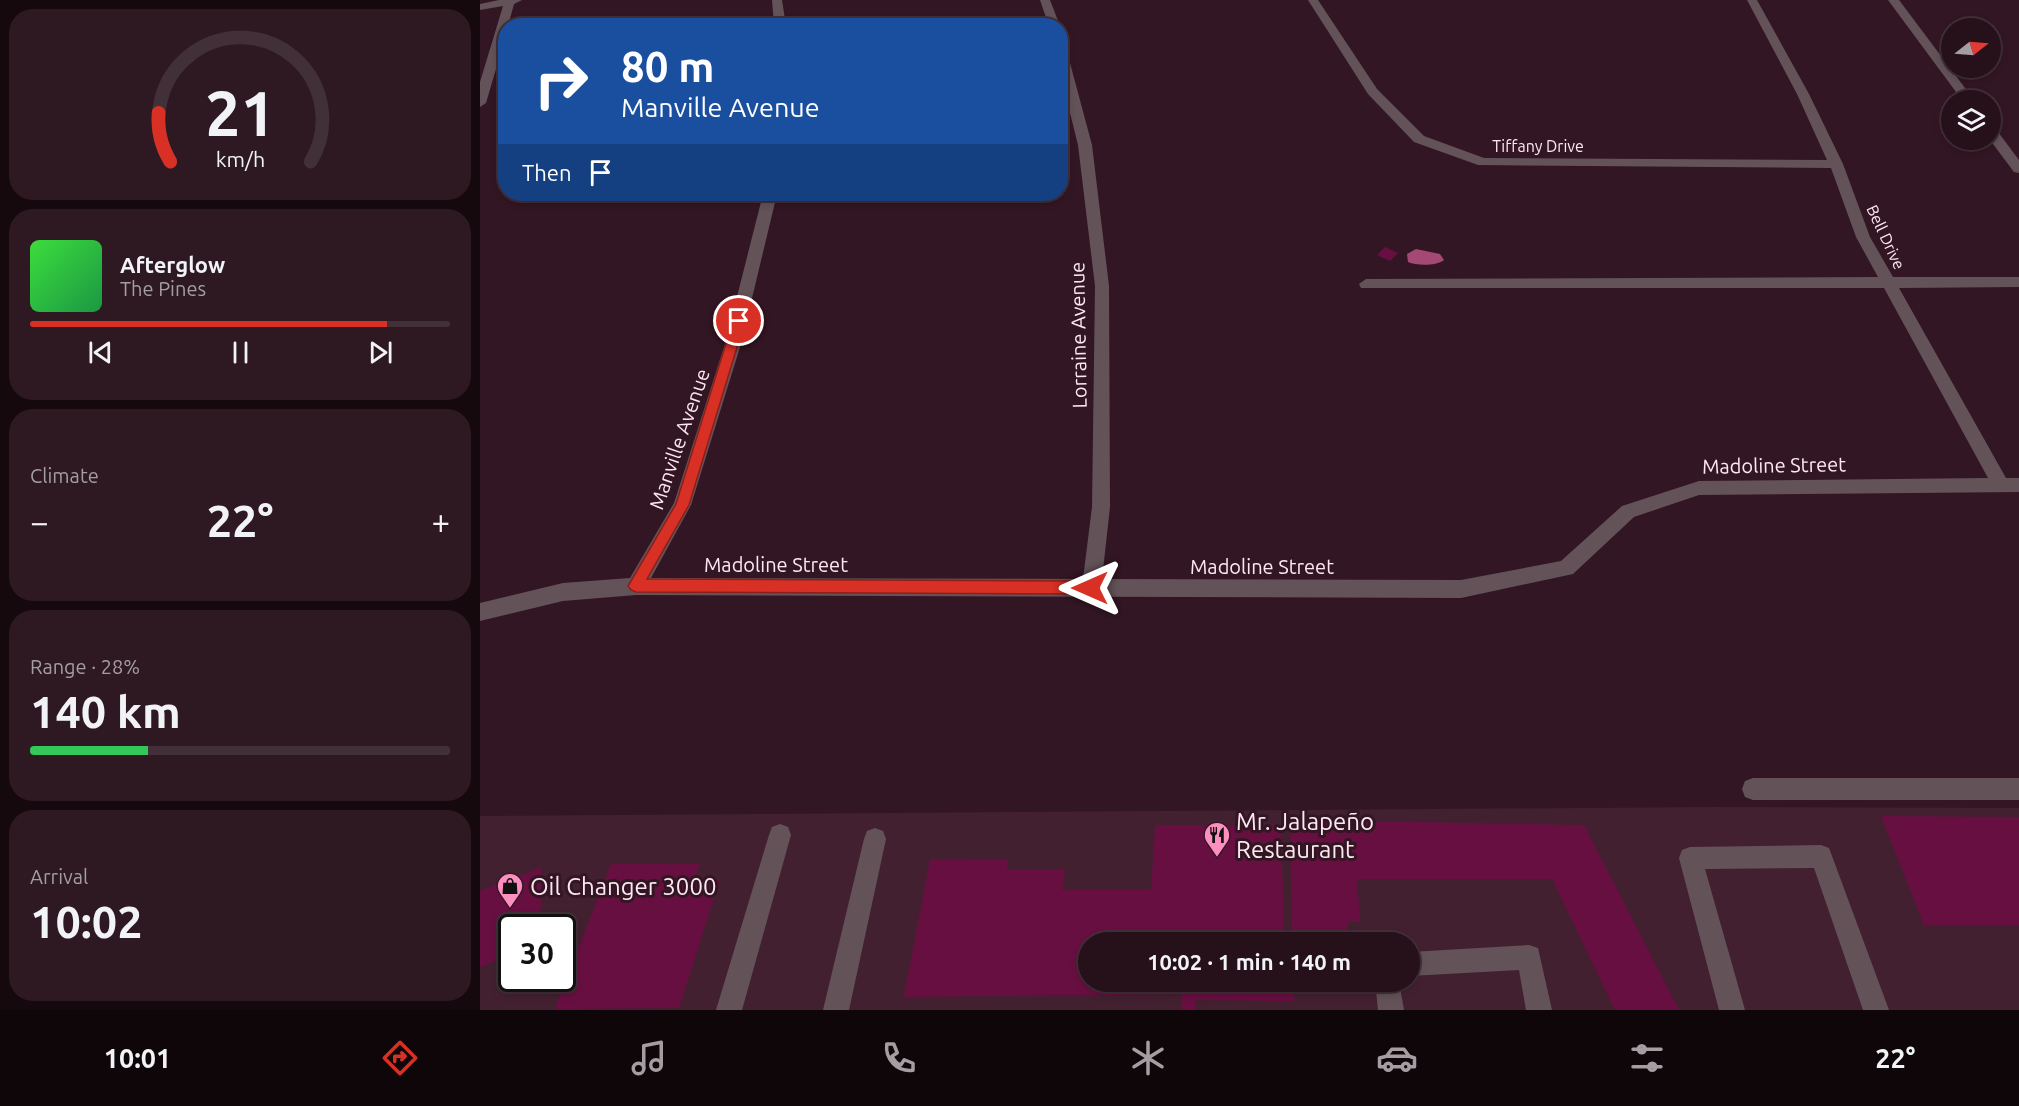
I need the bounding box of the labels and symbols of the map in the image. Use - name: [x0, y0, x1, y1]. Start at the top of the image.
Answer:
- north arrow: [1941, 18, 2001, 78]
- street label: Tiffany Drive: [1492, 137, 1584, 155]
- street label: Bell Drive: [1863, 202, 1909, 272]
- street label: Lorraine Avenue: [1065, 262, 1091, 408]
- pin: [713, 295, 764, 346]
- street label: Manville Avenue: [644, 366, 714, 512]
- street label: Madoline Street: [1702, 452, 1846, 478]
- street label: Madoline Street: [704, 553, 848, 576]
- street label: Madoline Street: [1190, 555, 1334, 578]
- position arrow: [1058, 556, 1122, 620]
- place label: Mr. Jalapeño Restaurant: [1236, 808, 1374, 863]
- restaurant icon: Mr. Jalapeño Restaurant: [1202, 820, 1232, 858]
- shop icon: Oil Changer 3000: [495, 871, 525, 909]
- place label: Oil Changer 3000: [530, 873, 716, 900]
- speed limit sign: 30: [498, 914, 576, 992]

